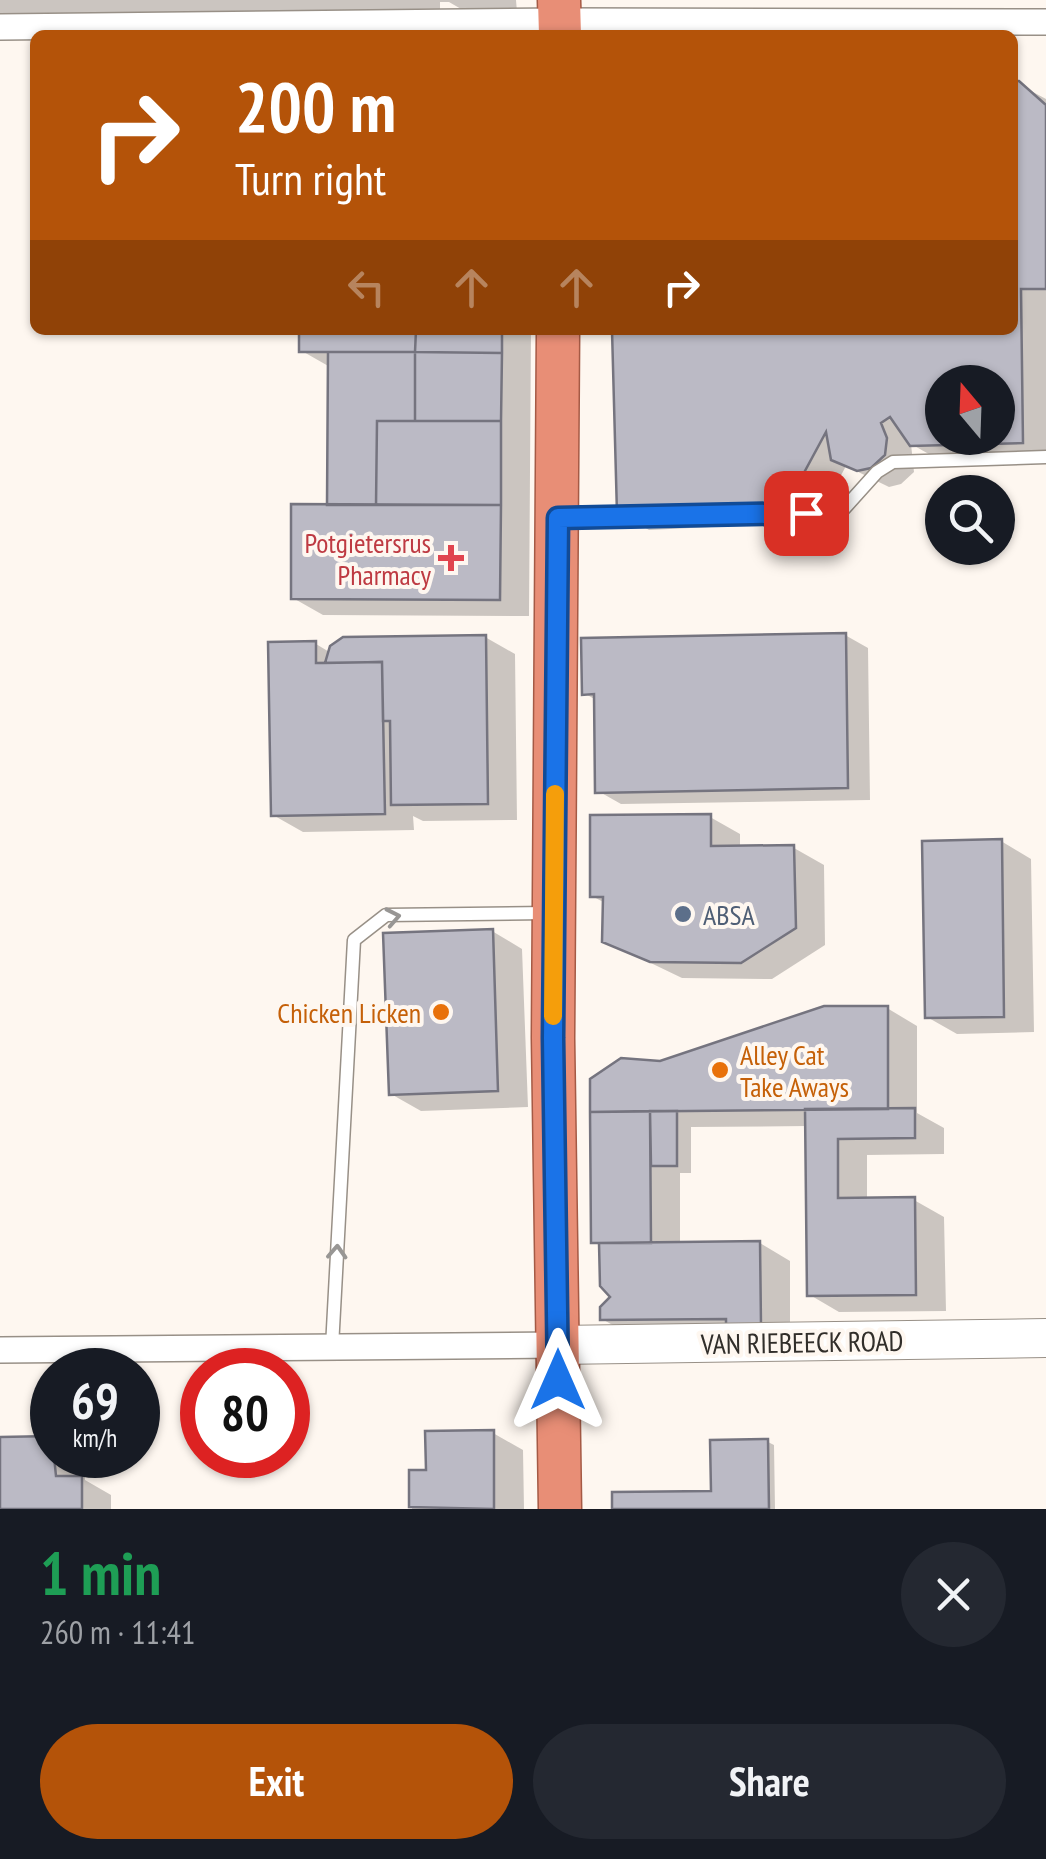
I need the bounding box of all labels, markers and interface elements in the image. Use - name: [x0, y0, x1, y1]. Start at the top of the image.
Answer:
- text: 200 m: [235, 61, 396, 151]
- icon: right: [70, 70, 200, 200]
- text: Turn right: [235, 149, 386, 207]
- icon: left: [339, 260, 394, 315]
- icon: ahead: [444, 260, 499, 315]
- icon: ahead: [549, 260, 604, 315]
- icon: right: [654, 260, 709, 315]
- north arrow: [925, 365, 1015, 455]
- map controls: [925, 365, 1015, 565]
- pin: [764, 471, 849, 556]
- button: search: [925, 475, 1015, 565]
- icon: arrive: [779, 486, 834, 541]
- place label: Potgietersrus Pharmacy: [304, 524, 431, 593]
- marker: Potgietersrus Pharmacy: [440, 547, 462, 569]
- place label: ABSA: [703, 896, 755, 933]
- marker: ABSA: [672, 903, 694, 925]
- one-way arrow: [384, 908, 401, 929]
- place label: Chicken Licken: [277, 994, 421, 1031]
- marker: Chicken Licken: [430, 1001, 452, 1023]
- place label: Alley Cat Take Aways: [740, 1036, 849, 1105]
- marker: Alley Cat Take Aways: [709, 1059, 731, 1081]
- one-way arrow: [326, 1244, 347, 1260]
- street label: VAN RIEBEECK ROAD: [699, 1322, 904, 1362]
- position arrow: [506, 1328, 610, 1432]
- speed limit sign: 80: [180, 1348, 310, 1478]
- text: 69: [71, 1368, 119, 1433]
- text: km/h: [73, 1422, 117, 1454]
- text: 1 min: [40, 1534, 161, 1612]
- button: close: [901, 1542, 1006, 1647]
- text: 260 m · 11:41: [40, 1611, 195, 1653]
- button: Exit: [40, 1724, 513, 1839]
- button: Share: [533, 1724, 1006, 1839]

